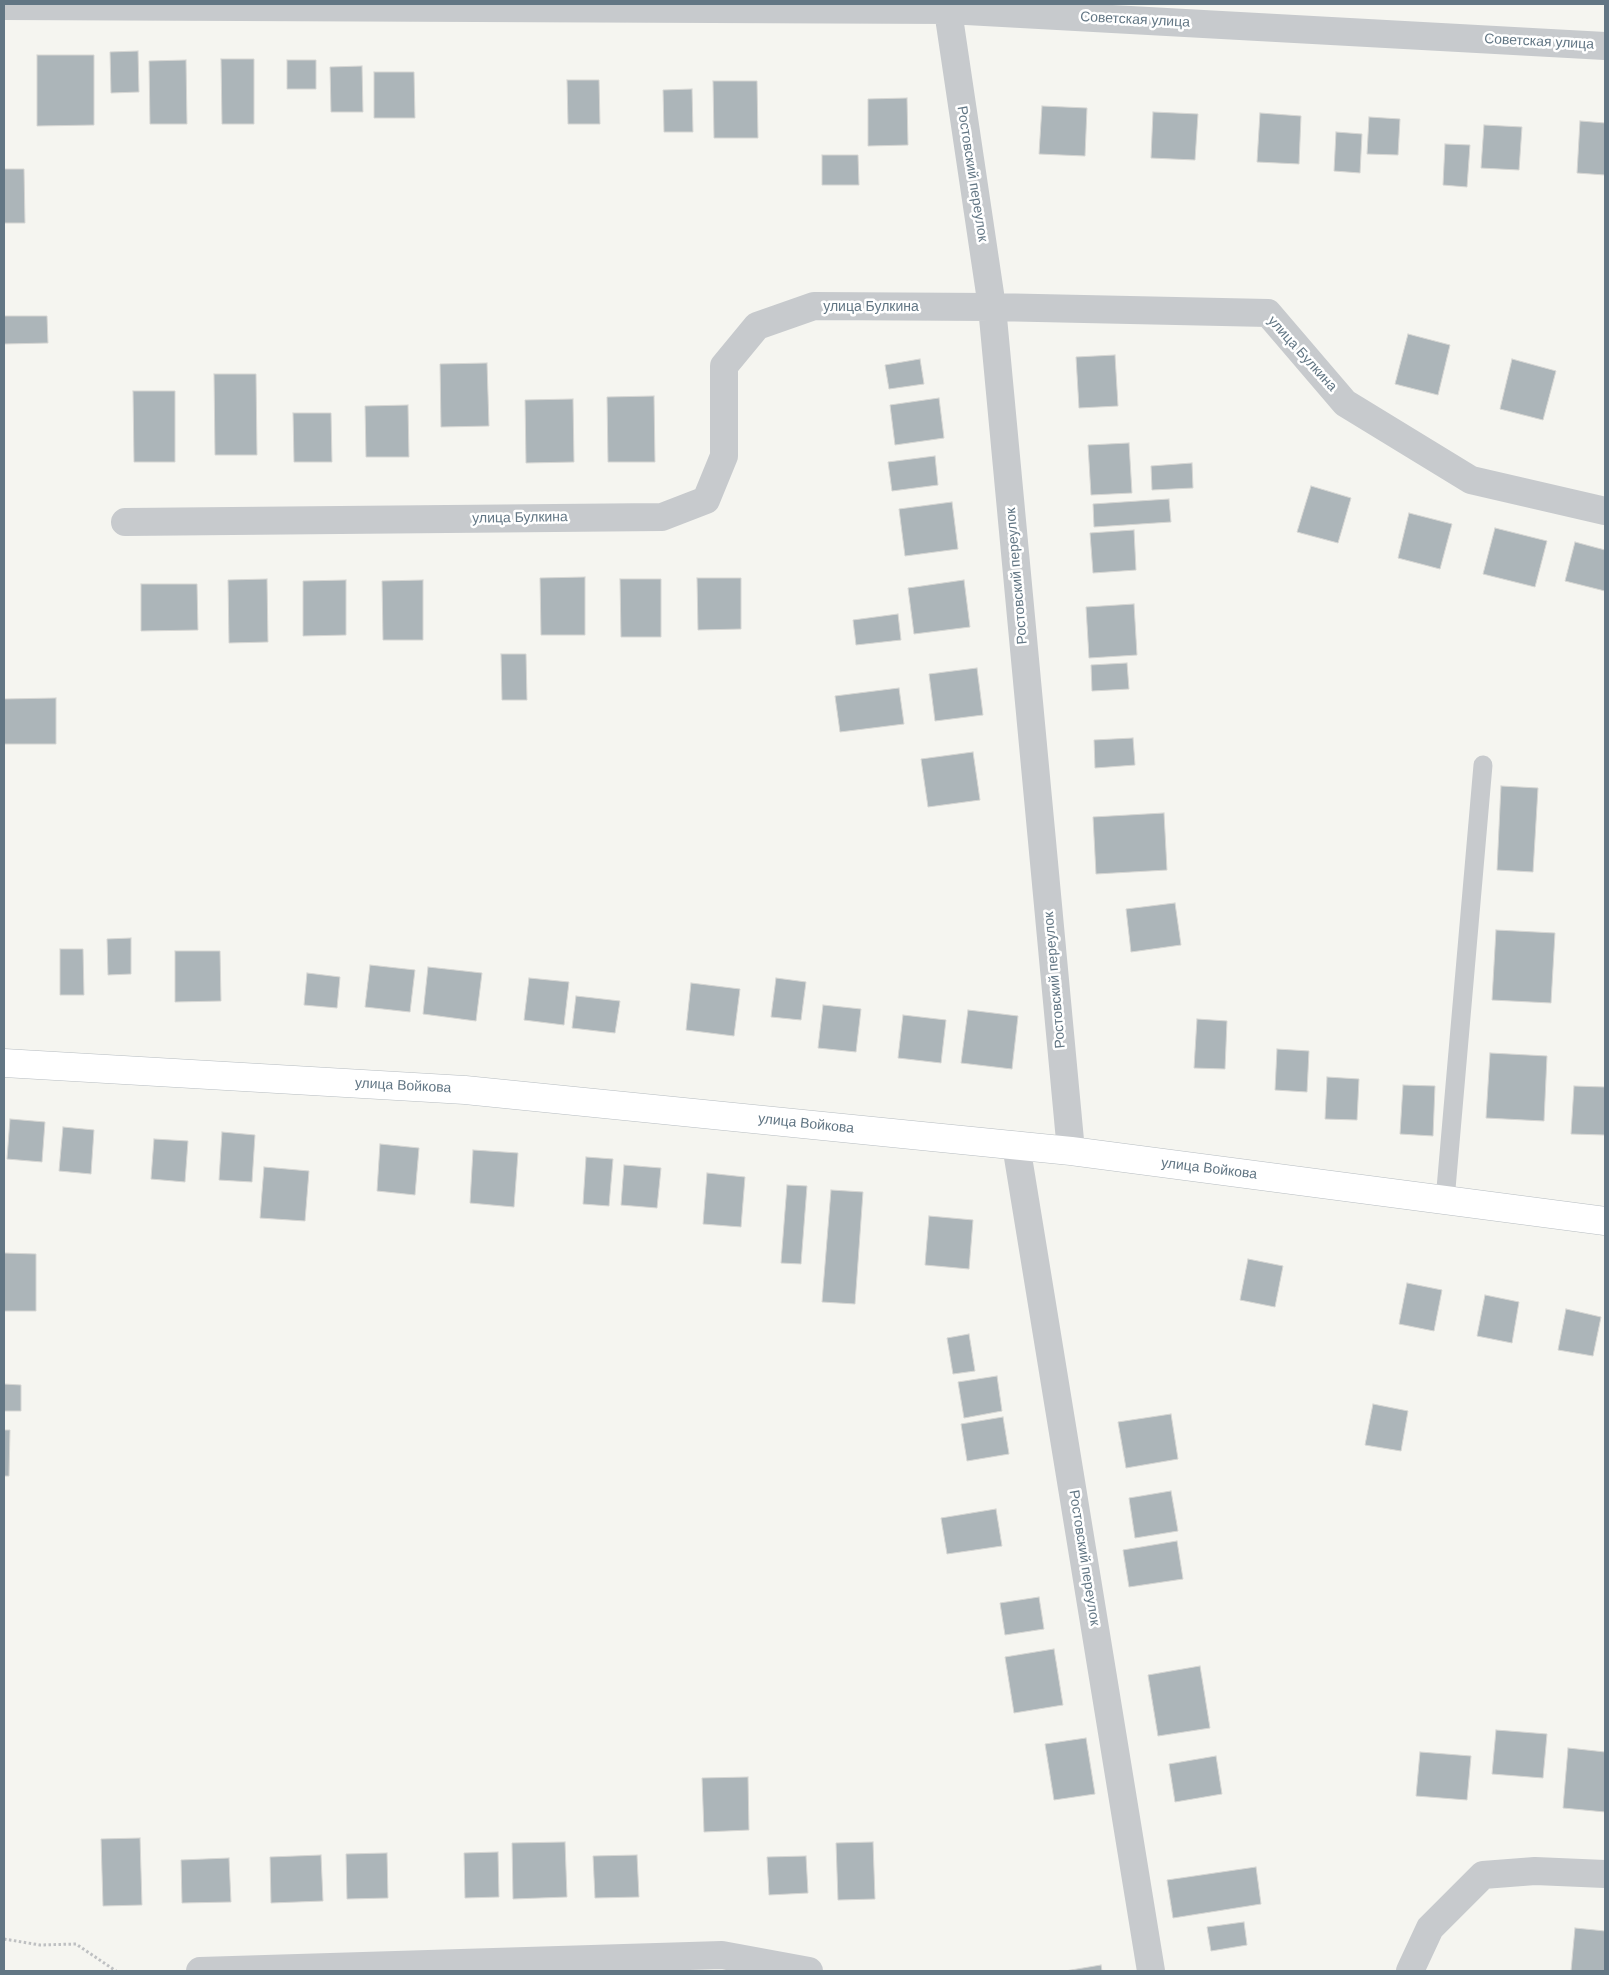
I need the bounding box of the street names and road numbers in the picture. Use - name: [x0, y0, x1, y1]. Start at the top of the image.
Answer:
- street label: Советская улица: [1080, 9, 1190, 31]
- street label: Советская улица: [1484, 31, 1594, 53]
- street label: Ростовский переулок: [953, 105, 991, 243]
- street label: улица Булкина: [823, 299, 919, 315]
- street label: улица Булкина: [1264, 313, 1340, 395]
- street label: Ростовский переулок: [1003, 507, 1031, 645]
- street label: улица Булкина: [472, 509, 568, 527]
- street label: Ростовский переулок: [1041, 911, 1069, 1049]
- street label: улица Войкова: [354, 1075, 452, 1097]
- street label: улица Войкова: [757, 1111, 855, 1137]
- street label: улица Войкова: [1160, 1155, 1258, 1183]
- street label: Ростовский переулок: [1065, 1489, 1103, 1627]

